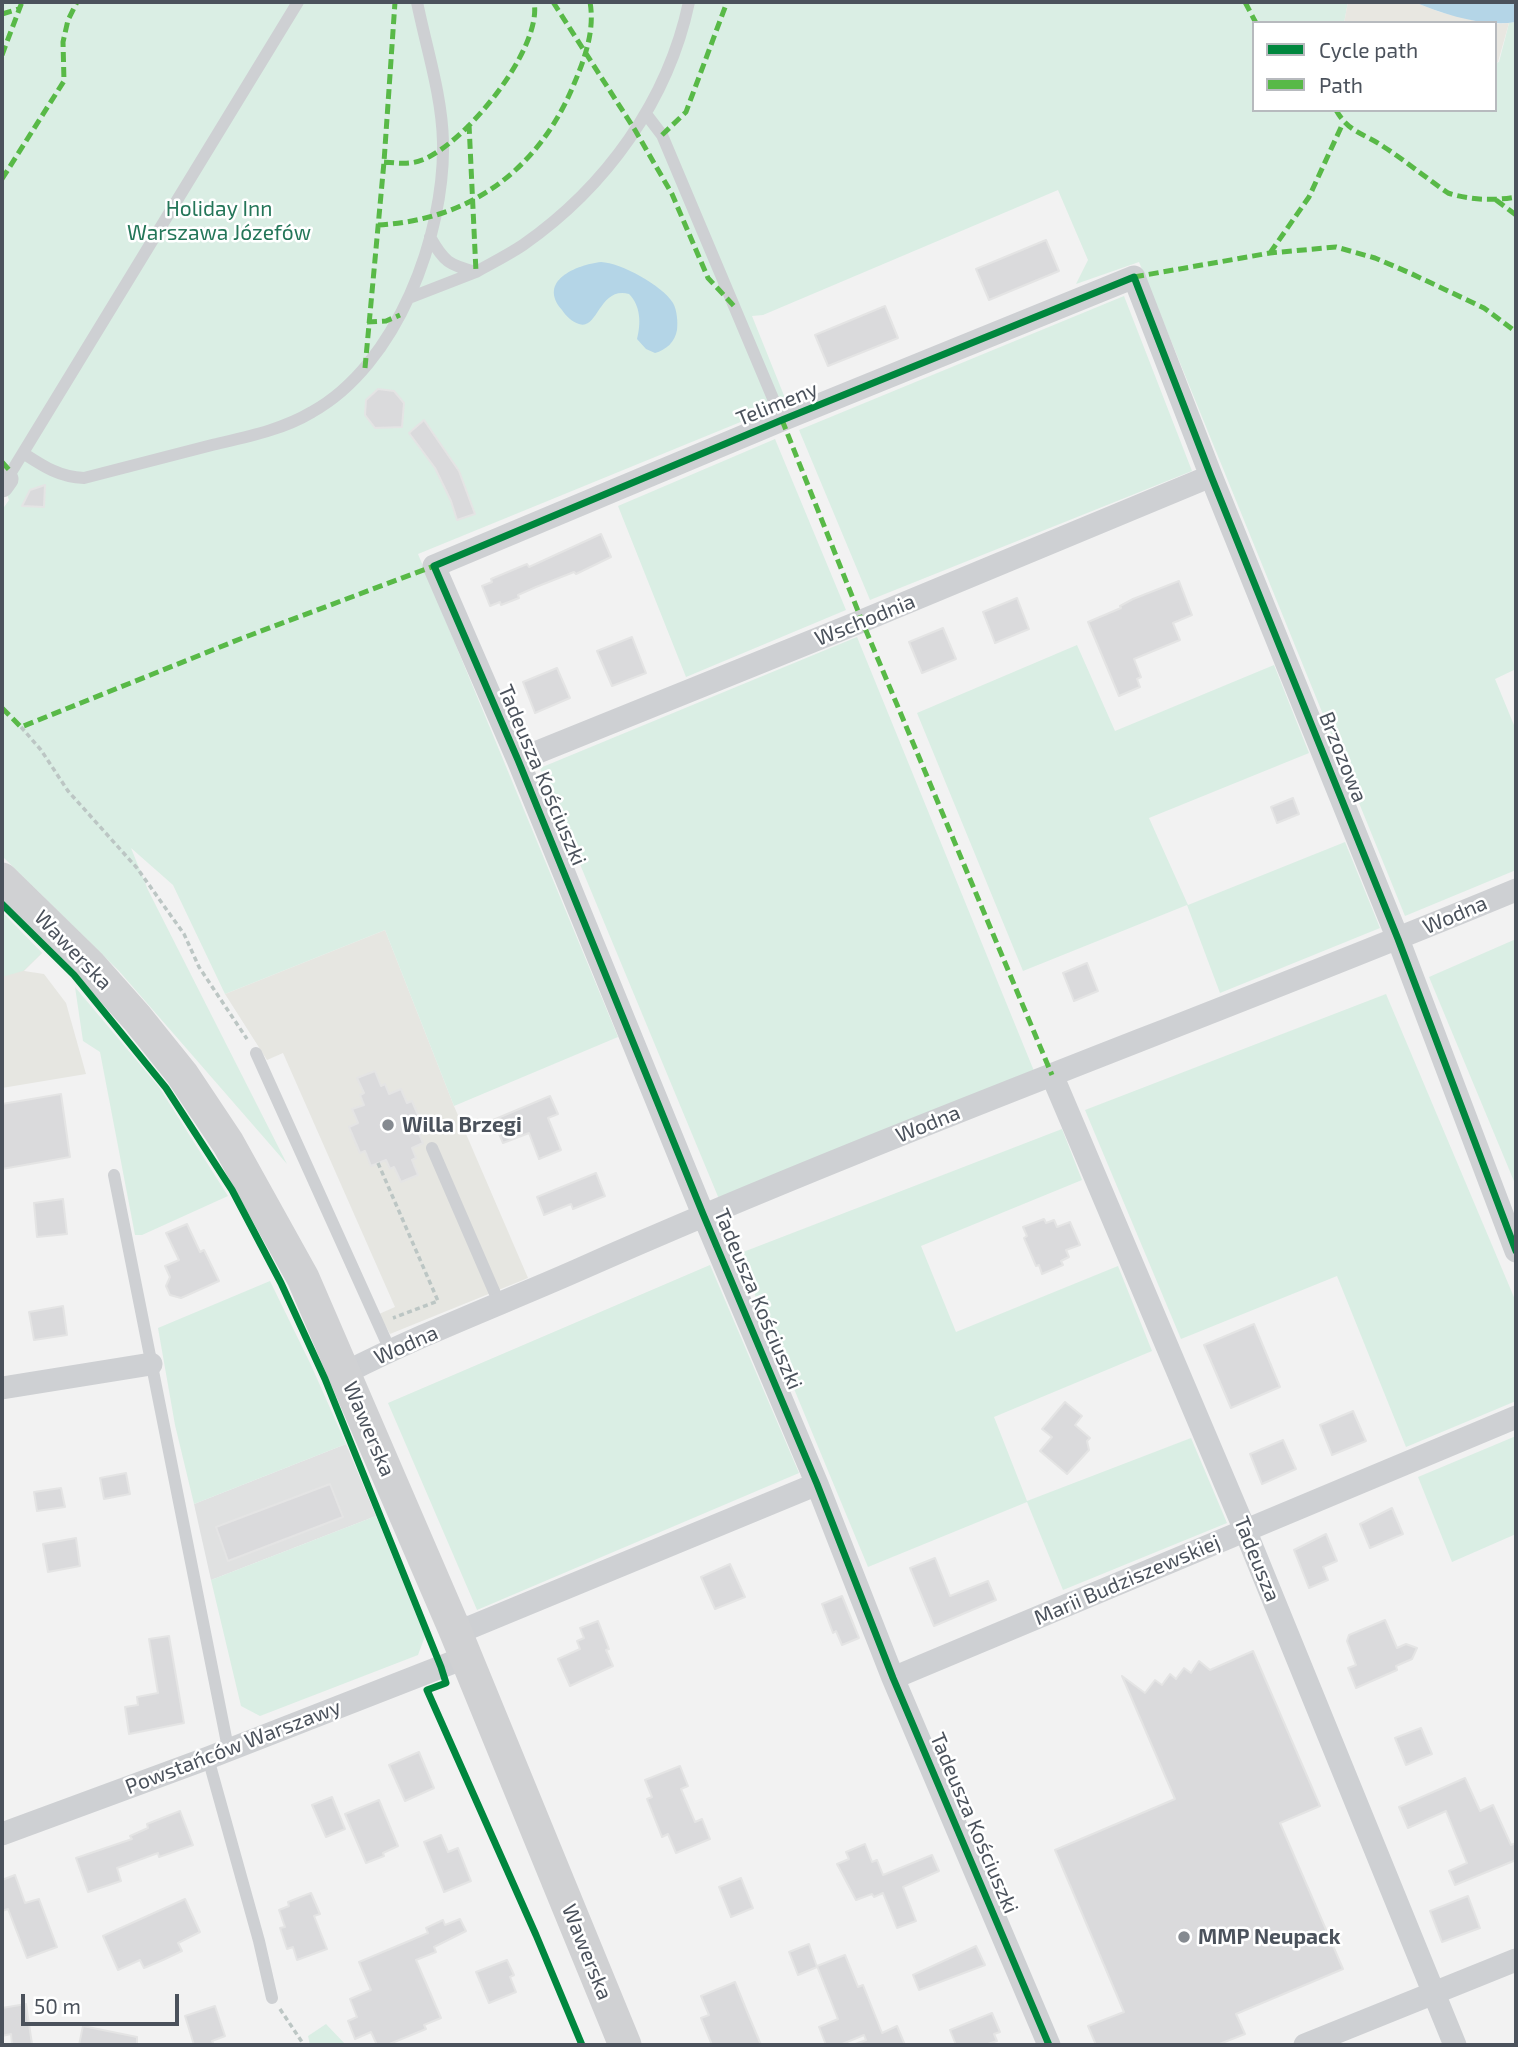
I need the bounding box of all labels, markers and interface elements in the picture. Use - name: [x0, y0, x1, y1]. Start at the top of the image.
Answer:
- legend: [1252, 21, 1497, 112]
- text: Cycle path: [1319, 37, 1418, 62]
- text: Path: [1319, 72, 1363, 97]
- park label: Holiday Inn Warszawa Józefów: [127, 196, 311, 246]
- street label: Telimeny: [733, 376, 821, 432]
- street label: Wschodnia: [811, 589, 919, 651]
- street label: Tadeusza Kościuszki: [492, 681, 592, 869]
- street label: Brzozowa: [1313, 708, 1373, 806]
- street label: Wodna: [1419, 890, 1491, 940]
- street label: Wawerska: [29, 905, 117, 995]
- street label: Wodna: [892, 1100, 964, 1148]
- place label: Willa Brzegi: [402, 1112, 522, 1138]
- marker: Willa Brzegi: [380, 1117, 396, 1133]
- street label: Tadeusza Kościuszki: [708, 1205, 808, 1393]
- street label: Wodna: [370, 1320, 442, 1370]
- street label: Wawerska: [338, 1378, 400, 1480]
- street label: Tadeusza: [1228, 1513, 1286, 1605]
- street label: Marii Budziszewskiej: [1030, 1529, 1224, 1631]
- street label: Powstańców Warszawy: [122, 1694, 344, 1800]
- street label: Tadeusza Kościuszki: [924, 1729, 1024, 1917]
- street label: Wawerska: [556, 1900, 618, 2004]
- place label: MMP Neupack: [1198, 1924, 1340, 1950]
- marker: MMP Neupack: [1176, 1929, 1192, 1945]
- scale bar: [24, 1980, 182, 2024]
- text: 50 m: [34, 1993, 81, 2018]

